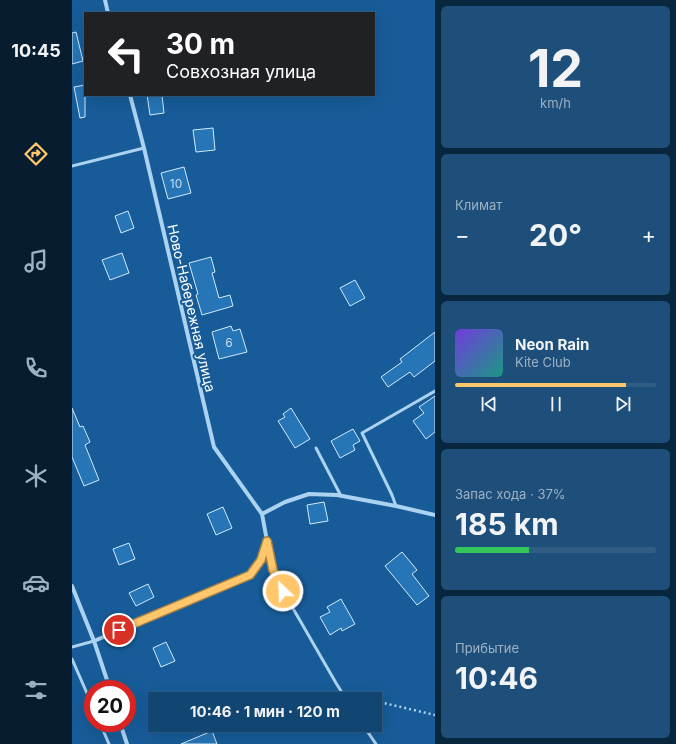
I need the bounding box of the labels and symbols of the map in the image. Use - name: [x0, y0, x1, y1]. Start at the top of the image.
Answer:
- house number: 10: [170, 176, 182, 191]
- street label: Ново-Набережная улица: [164, 222, 220, 394]
- house number: 6: [225, 335, 233, 350]
- position arrow: [262, 570, 304, 612]
- pin: [102, 613, 136, 647]
- speed limit sign: 20: [84, 680, 136, 732]

